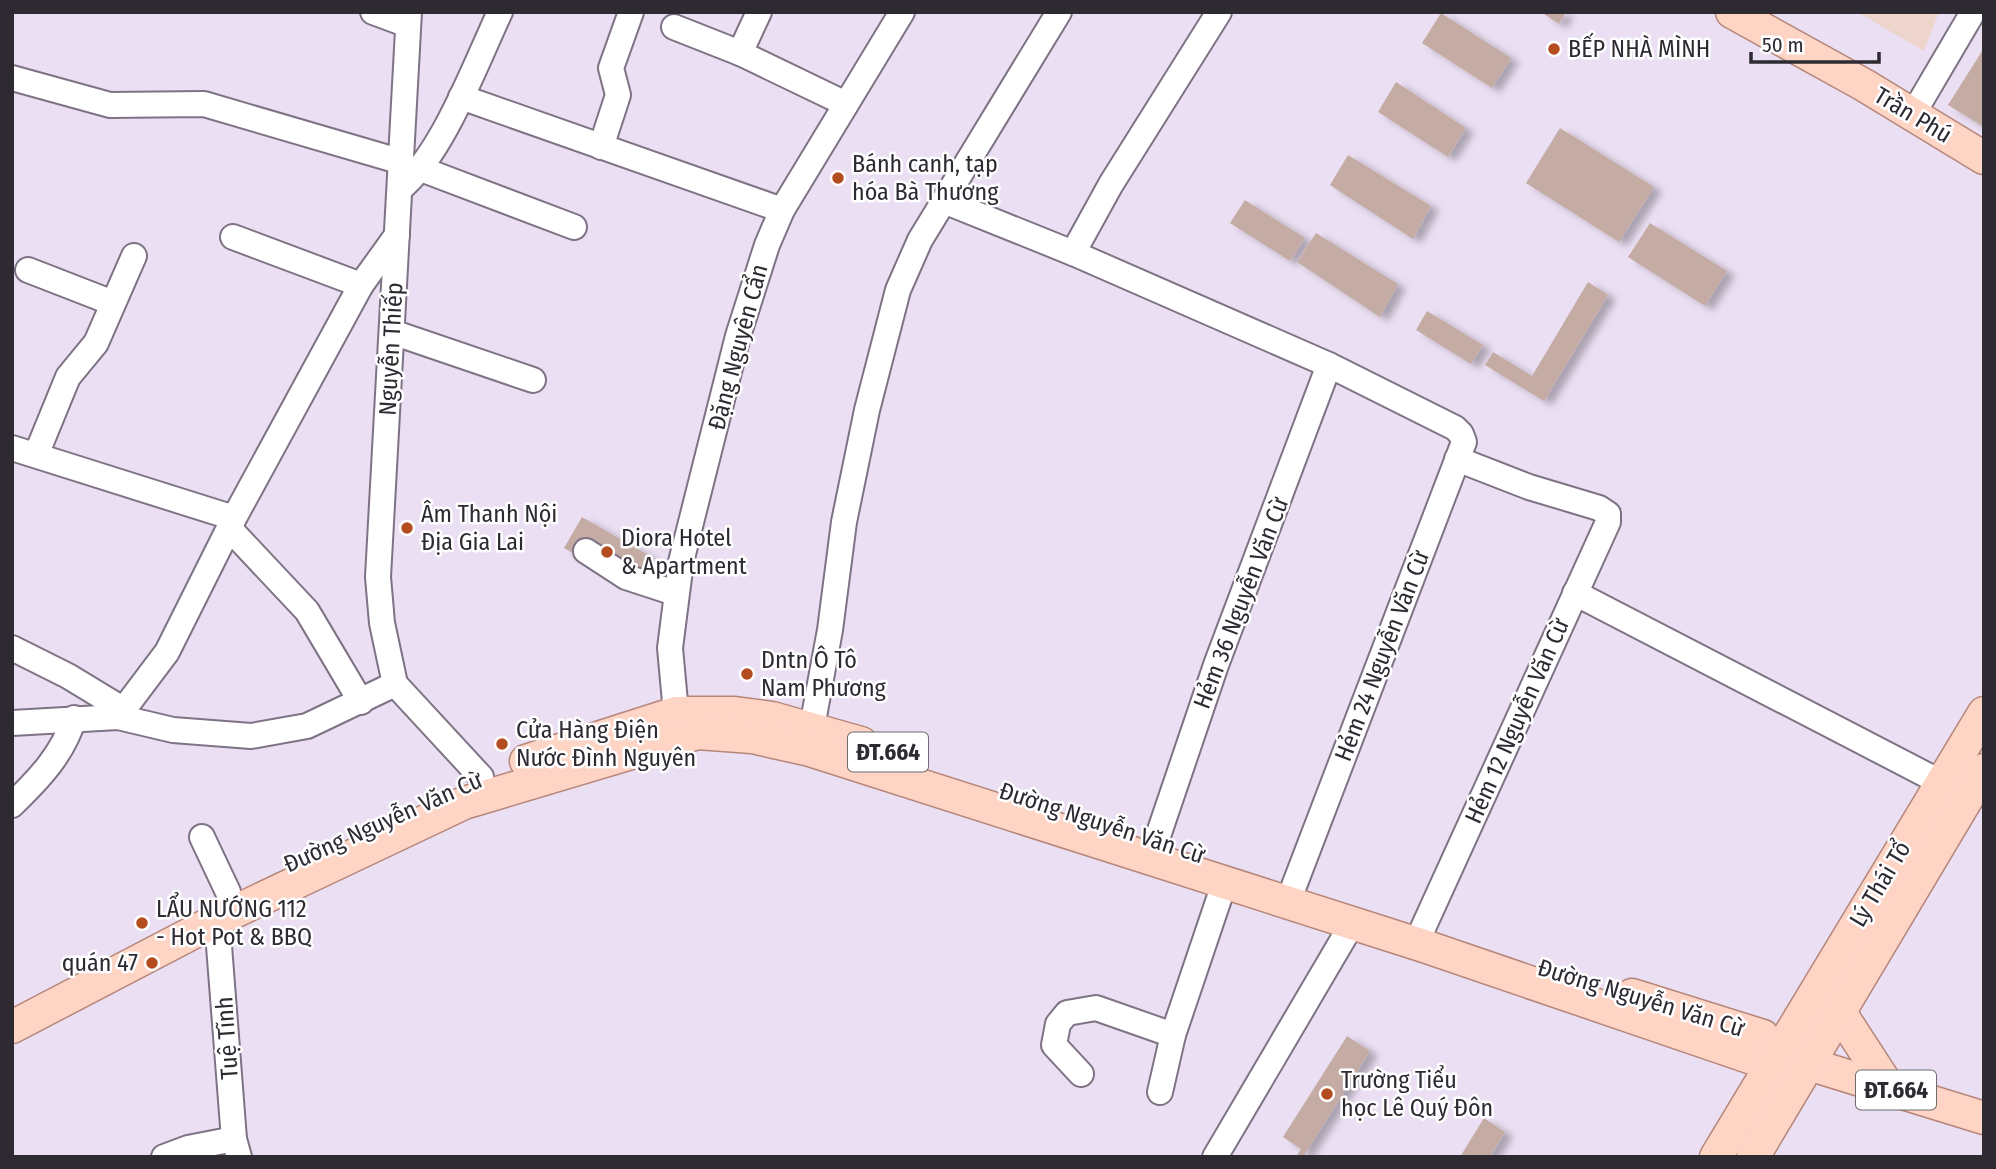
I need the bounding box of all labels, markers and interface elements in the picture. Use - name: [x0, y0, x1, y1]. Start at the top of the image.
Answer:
- scale bar: [1751, 21, 1879, 65]
- place label: BẾP NHÀ MÌNH: [1568, 32, 1710, 63]
- text: 50 m: [1762, 32, 1804, 58]
- marker: BẾP NHÀ MÌNH: [1546, 41, 1562, 57]
- street label: Trần Phú: [1869, 81, 1957, 149]
- place label: Bánh canh, tạp hóa Bà Thương: [852, 150, 999, 206]
- marker: Bánh canh, tạp hóa Bà Thương: [830, 170, 846, 186]
- street label: Đặng Nguyên Cẩn: [700, 260, 774, 433]
- street label: Nguyễn Thiếp: [374, 282, 408, 416]
- street label: Hẻm 36 Nguyễn Văn Cừ: [1188, 493, 1294, 713]
- place label: Âm Thanh Nội Địa Gia Lai: [421, 500, 557, 556]
- marker: Âm Thanh Nội Địa Gia Lai: [399, 520, 415, 536]
- place label: Diora Hotel & Apartment: [621, 524, 747, 580]
- marker: Diora Hotel & Apartment: [599, 544, 615, 560]
- street label: Hẻm 24 Nguyễn Văn Cừ: [1329, 546, 1435, 765]
- street label: Hẻm 12 Nguyễn Văn Cừ: [1459, 614, 1575, 828]
- place label: Dntn Ô Tô Nam Phương: [761, 645, 887, 702]
- marker: Dntn Ô Tô Nam Phương: [739, 666, 755, 682]
- place label: Cửa Hàng Điện Nước Đình Nguyên: [516, 716, 696, 772]
- road number: ĐT.664: [848, 732, 928, 772]
- marker: Cửa Hàng Điện Nước Đình Nguyên: [494, 736, 510, 752]
- street label: Đường Nguyễn Văn Cừ: [279, 765, 488, 878]
- street label: Đường Nguyễn Văn Cừ: [996, 776, 1209, 870]
- street label: Lý Thái Tổ: [1842, 835, 1916, 932]
- place label: LẨU NƯỚNG 112 - Hot Pot & BBQ: [156, 891, 312, 951]
- marker: LẨU NƯỚNG 112 - Hot Pot & BBQ: [134, 915, 150, 931]
- place label: quán 47: [62, 949, 138, 977]
- street label: Đường Nguyễn Văn Cừ: [1534, 953, 1749, 1043]
- marker: quán 47: [144, 955, 160, 971]
- street label: Tuệ Tĩnh: [210, 996, 244, 1080]
- place label: Trường Tiểu học Lê Quý Đôn: [1341, 1064, 1493, 1122]
- road number: ĐT.664: [1856, 1070, 1936, 1110]
- marker: Trường Tiểu học Lê Quý Đôn: [1319, 1086, 1335, 1102]

